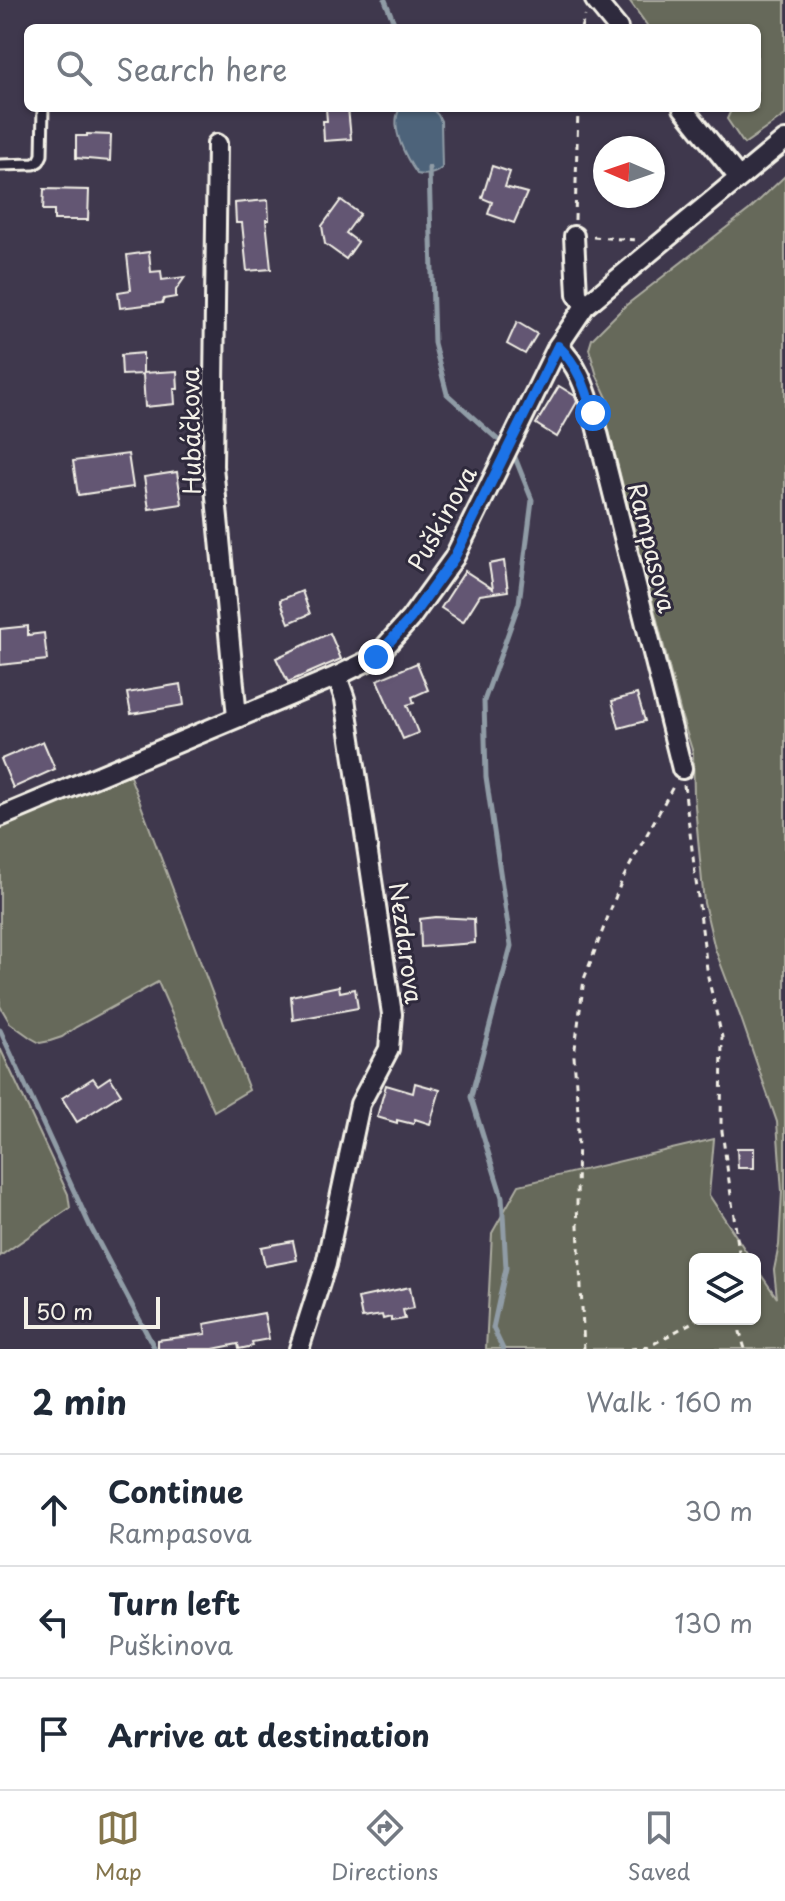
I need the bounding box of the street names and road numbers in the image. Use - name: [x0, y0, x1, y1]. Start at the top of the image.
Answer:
- street label: Hubáčkova: [171, 367, 209, 495]
- street label: Puškinova: [398, 459, 485, 577]
- street label: Rampasova: [619, 479, 687, 616]
- street label: Nezdarova: [381, 879, 433, 1006]

